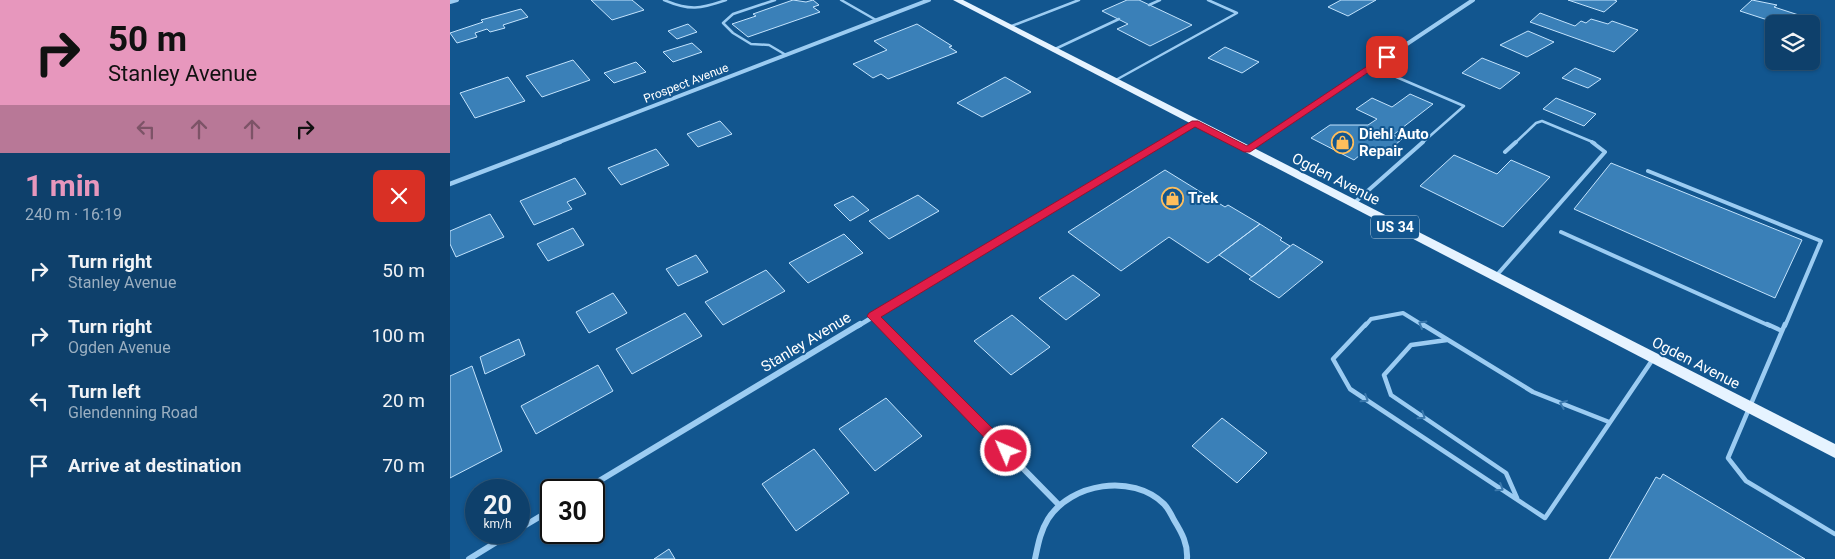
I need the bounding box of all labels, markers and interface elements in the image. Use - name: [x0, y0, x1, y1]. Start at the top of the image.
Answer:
- map controls: [1765, 15, 1820, 70]
- button: layers: [1765, 15, 1820, 70]
- text: 50 m: [108, 19, 187, 60]
- icon: right: [25, 20, 90, 85]
- pin: [1366, 36, 1408, 78]
- icon: arrive: [1373, 43, 1401, 71]
- street label: Prospect Avenue: [641, 60, 731, 106]
- text: Stanley Avenue: [108, 61, 257, 86]
- icon: left: [132, 115, 160, 143]
- icon: ahead: [185, 115, 213, 143]
- icon: ahead: [238, 115, 266, 143]
- icon: right: [291, 115, 319, 143]
- place label: Diehl Auto Repair: [1359, 125, 1429, 160]
- shop icon: Diehl Auto Repair: [1331, 131, 1355, 155]
- street label: Ogden Avenue: [1289, 149, 1383, 209]
- text: 1 min: [25, 168, 100, 203]
- button: close: [373, 170, 425, 222]
- shop icon: Trek: [1160, 186, 1184, 210]
- place label: Trek: [1188, 189, 1219, 207]
- text: 240 m · 16:19: [25, 205, 122, 224]
- road number: US 34: [1371, 216, 1419, 238]
- text: Turn right: [68, 250, 152, 273]
- icon: right: [25, 257, 53, 285]
- text: 50 m: [382, 259, 425, 282]
- text: Stanley Avenue: [68, 273, 176, 292]
- street label: Stanley Avenue: [758, 308, 854, 376]
- text: Turn right: [68, 315, 152, 338]
- one-way arrow: [1419, 321, 1428, 331]
- icon: right: [25, 322, 53, 350]
- text: 100 m: [372, 324, 425, 347]
- street label: Ogden Avenue: [1649, 333, 1743, 393]
- text: Ogden Avenue: [68, 338, 171, 357]
- text: Turn left: [68, 380, 141, 403]
- icon: left: [25, 387, 53, 415]
- text: 20 m: [382, 389, 425, 412]
- one-way arrow: [1359, 393, 1368, 402]
- one-way arrow: [1559, 400, 1568, 411]
- text: Glendenning Road: [68, 403, 198, 422]
- one-way arrow: [1416, 410, 1426, 419]
- position arrow: [979, 424, 1031, 476]
- icon: arrive: [25, 452, 53, 480]
- text: Arrive at destination: [68, 454, 241, 477]
- text: 70 m: [382, 454, 425, 477]
- speed limit sign: 30: [540, 479, 605, 544]
- one-way arrow: [1495, 482, 1504, 492]
- text: 20: [483, 491, 512, 520]
- text: km/h: [483, 517, 512, 531]

